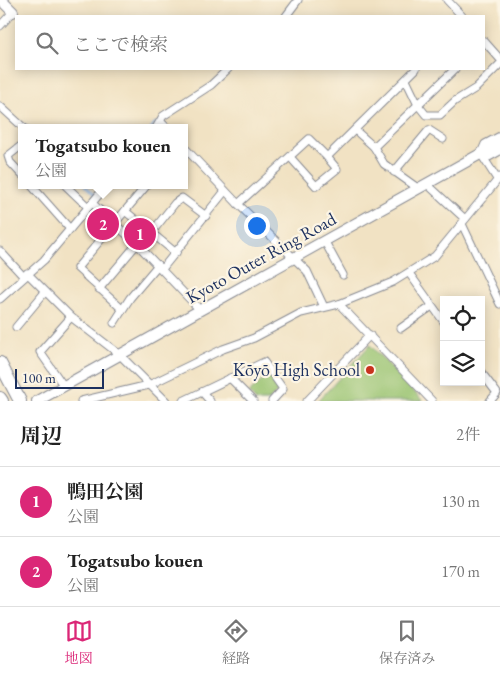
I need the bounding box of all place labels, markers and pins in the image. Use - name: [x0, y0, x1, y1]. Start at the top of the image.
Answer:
- pin: 2: [87, 205, 119, 243]
- pin: 1: [124, 215, 156, 253]
- place label: Kōyō High School: [233, 358, 360, 381]
- marker: Kōyō High School: [364, 364, 376, 376]

